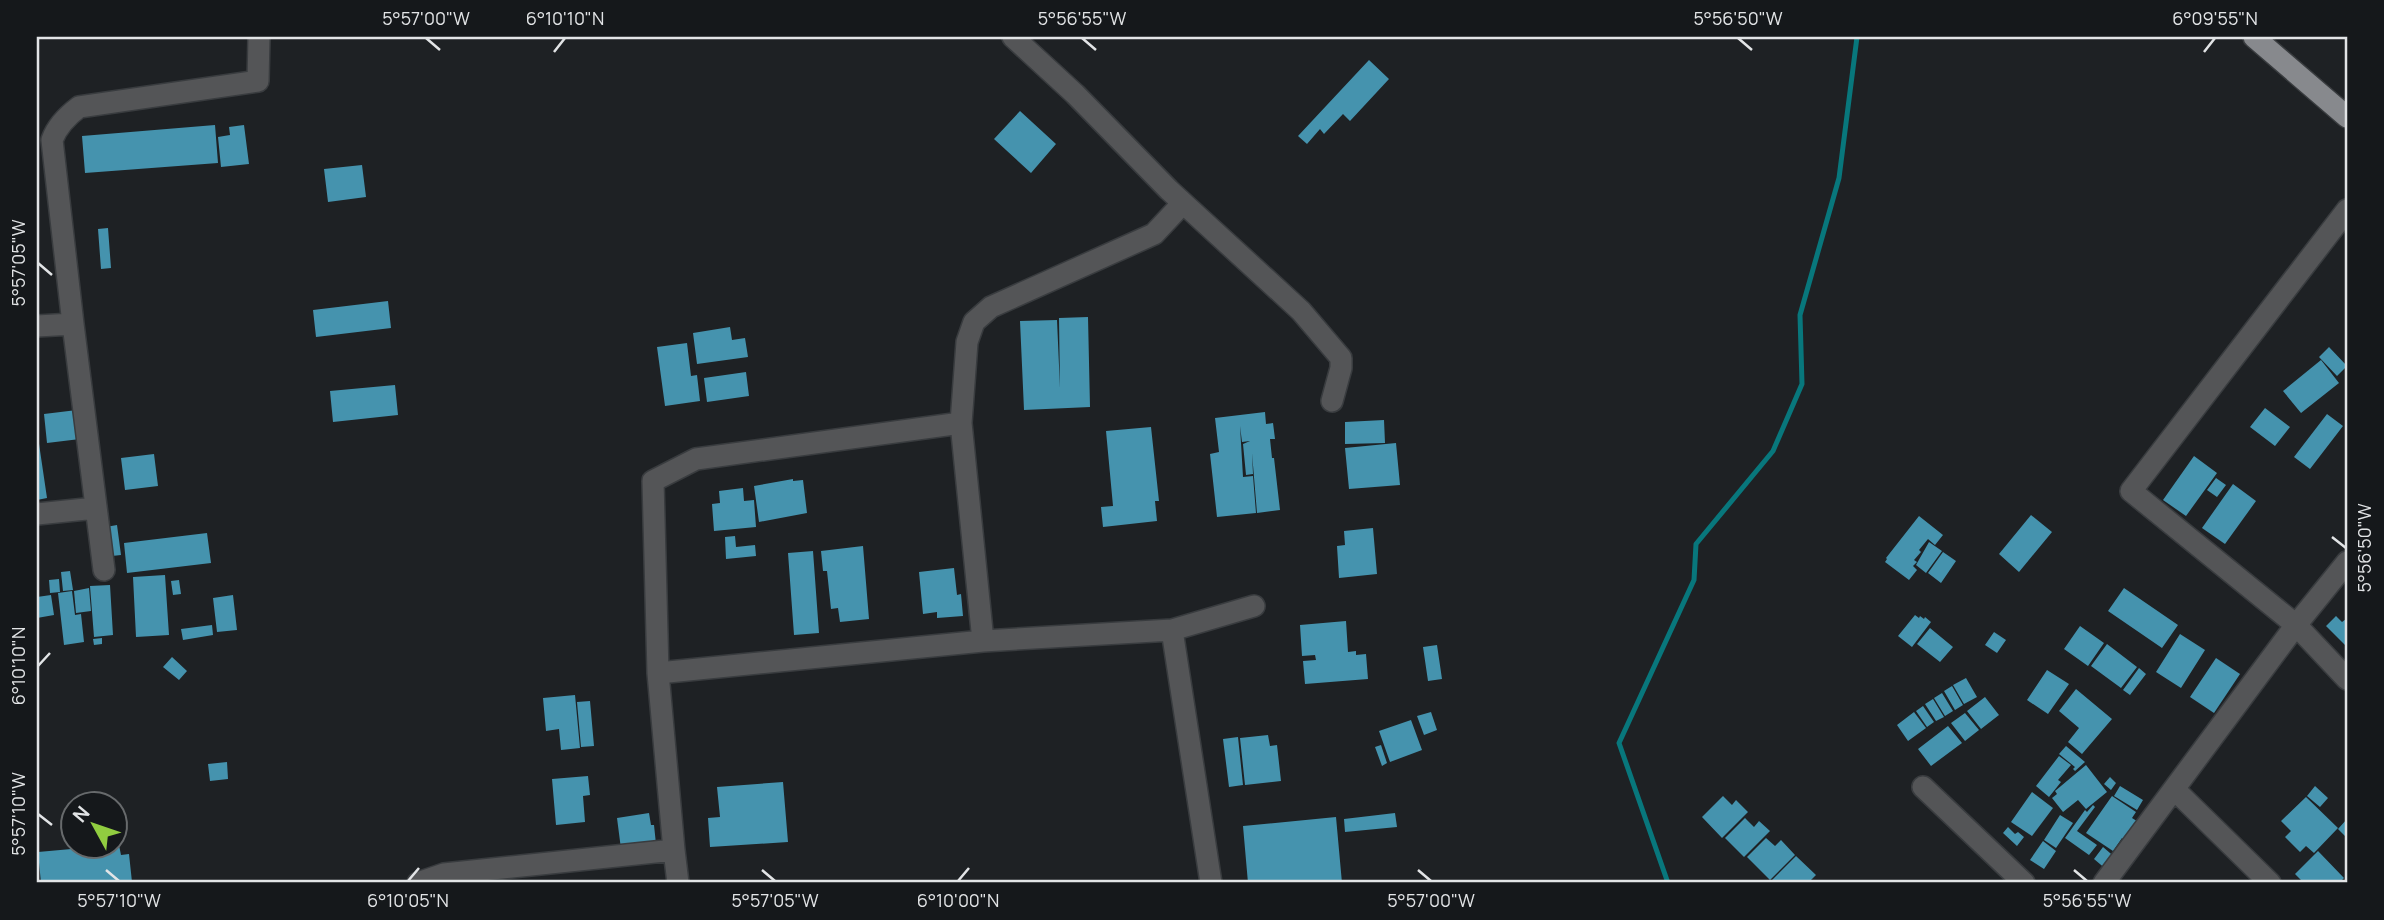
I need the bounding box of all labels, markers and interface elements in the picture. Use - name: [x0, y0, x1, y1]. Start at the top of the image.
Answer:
- text: 5°57'00"W: [382, 6, 470, 30]
- text: 6°10'10"N: [526, 6, 604, 30]
- text: 5°56'55"W: [1038, 6, 1126, 30]
- text: 5°56'50"W: [1693, 6, 1783, 30]
- text: 6°09'55"N: [2172, 6, 2258, 30]
- text: 5°57'05"W: [6, 219, 30, 307]
- text: 5°56'50"W: [2352, 503, 2376, 593]
- text: 6°10'10"N: [6, 627, 30, 705]
- text: 5°57'10"W: [6, 772, 30, 856]
- north arrow: [60, 790, 130, 860]
- text: N: [67, 800, 95, 828]
- text: 5°57'10"W: [77, 888, 161, 912]
- text: 6°10'05"N: [367, 888, 449, 912]
- text: 5°57'05"W: [731, 888, 819, 912]
- text: 6°10'00"N: [917, 888, 999, 912]
- text: 5°57'00"W: [1387, 888, 1475, 912]
- text: 5°56'55"W: [2043, 888, 2131, 912]

